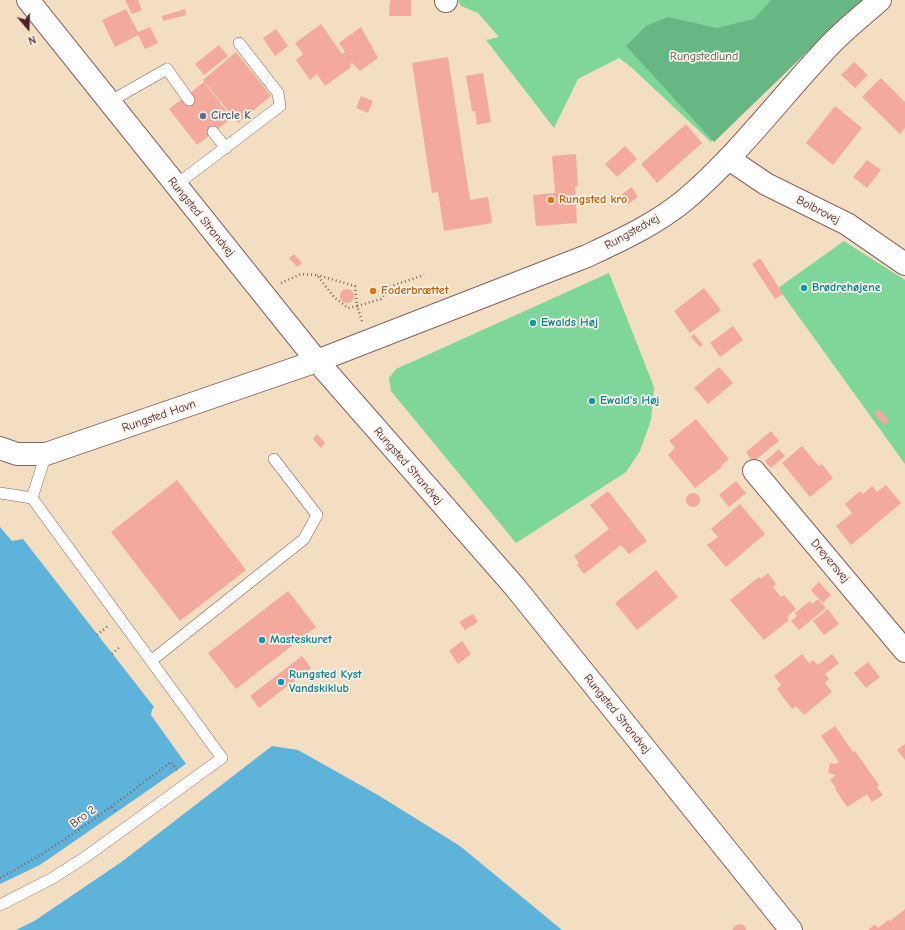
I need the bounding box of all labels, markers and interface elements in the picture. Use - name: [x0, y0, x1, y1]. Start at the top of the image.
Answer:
- north arrow: [8, 8, 48, 48]
- text: N: [27, 33, 38, 47]
- park label: Rungstedlund: [670, 50, 738, 64]
- place label: Circle K: [211, 109, 251, 123]
- marker: Circle K: [198, 111, 208, 121]
- street label: Rungsted Strandvej: [165, 174, 237, 260]
- place label: Rungsted kro: [559, 193, 627, 207]
- street label: Bolbrovej: [794, 193, 842, 227]
- marker: Rungsted kro: [546, 195, 556, 205]
- street label: Rungstedvej: [602, 211, 662, 253]
- place label: Brødrehøjene: [812, 281, 881, 295]
- marker: Brødrehøjene: [799, 283, 809, 293]
- place label: Foderbrættet: [381, 284, 449, 298]
- marker: Foderbrættet: [368, 286, 378, 296]
- place label: Ewalds Høj: [541, 316, 598, 330]
- marker: Ewalds Høj: [528, 318, 538, 328]
- place label: Ewald's Høj: [600, 394, 659, 408]
- marker: Ewald's Høj: [587, 396, 597, 406]
- street label: Rungsted Havn: [120, 397, 198, 435]
- street label: Rungsted Strandvej: [370, 424, 446, 508]
- street label: Dreyersvej: [808, 536, 852, 586]
- place label: Masteskuret: [270, 633, 332, 647]
- marker: Masteskuret: [257, 635, 267, 645]
- place label: Rungsted Kyst Vandskiklub: [289, 668, 362, 696]
- street label: Rungsted Strandvej: [581, 671, 653, 757]
- marker: Rungsted Kyst Vandskiklub: [276, 677, 286, 687]
- street label: Bro 2: [67, 803, 99, 831]

